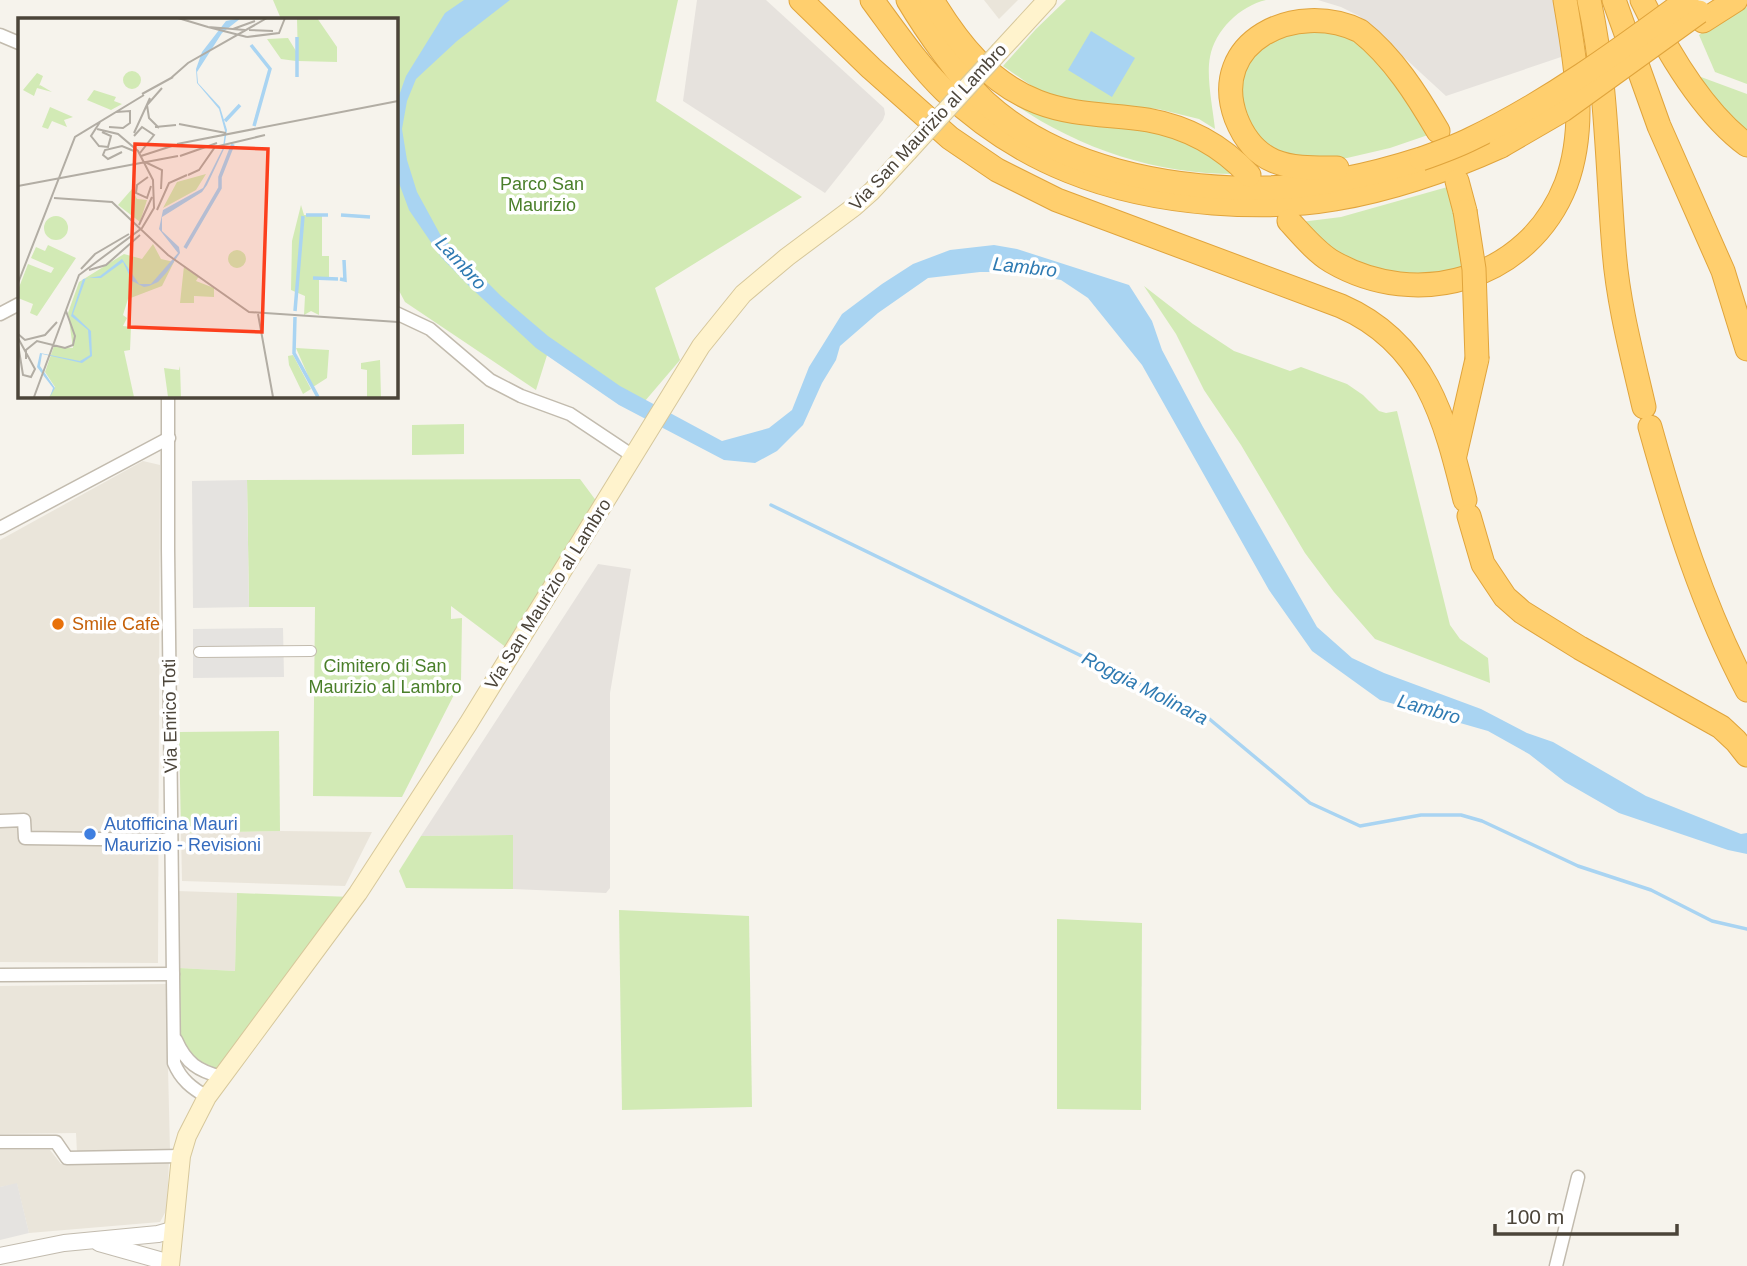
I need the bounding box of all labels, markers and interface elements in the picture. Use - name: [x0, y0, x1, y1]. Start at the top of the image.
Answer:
- inset map: [18, 18, 397, 397]
- street label: Via San Maurizio al Lambro: [845, 39, 1011, 215]
- park label: Parco San Maurizio: [500, 174, 584, 215]
- water label: Lambro: [431, 232, 491, 294]
- water label: Lambro: [992, 253, 1058, 281]
- street label: Via San Maurizio al Lambro: [481, 495, 615, 693]
- place label: Smile Cafè: [72, 614, 160, 634]
- marker: Smile Cafè: [50, 616, 66, 632]
- water label: Roggia Molinara: [1079, 647, 1211, 729]
- park label: Cimitero di San Maurizio al Lambro: [308, 656, 462, 697]
- street label: Via Enrico Toti: [159, 659, 181, 773]
- water label: Lambro: [1395, 690, 1463, 728]
- place label: Autofficina Mauri Maurizio - Revisioni: [104, 814, 261, 855]
- marker: Autofficina Mauri Maurizio - Revisioni: [82, 826, 98, 842]
- scale bar: [1495, 1192, 1677, 1236]
- text: 100 m: [1506, 1205, 1564, 1228]

